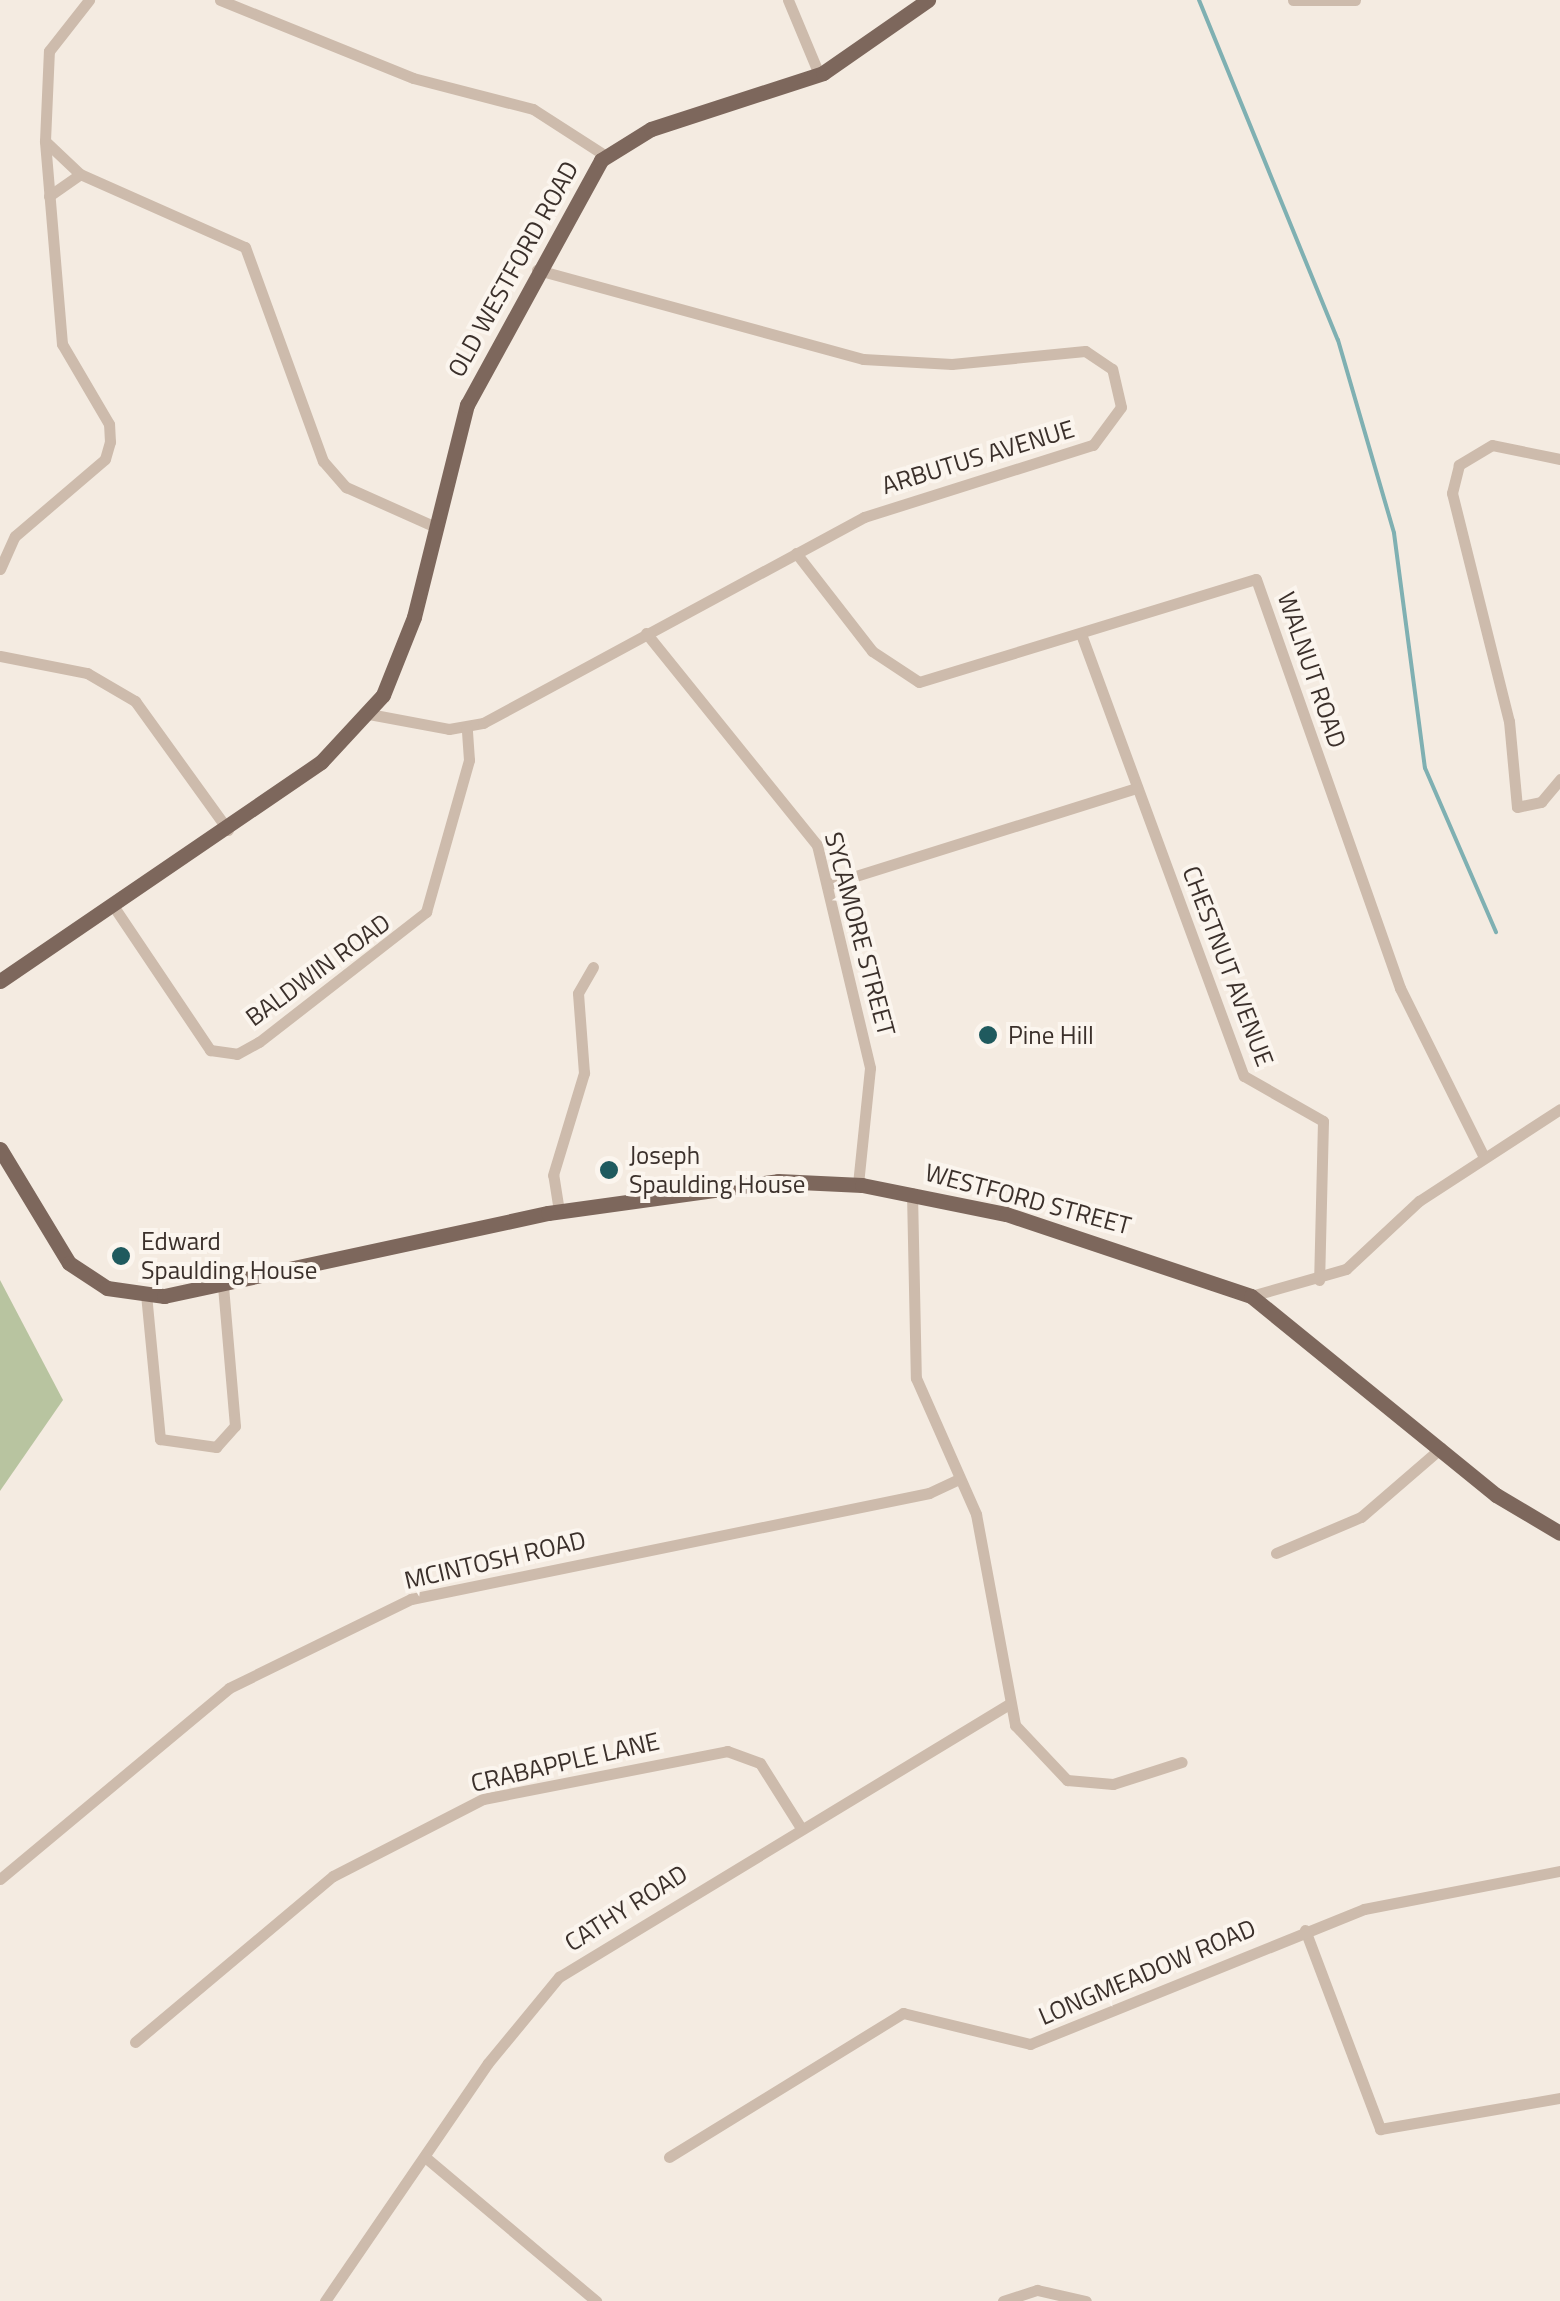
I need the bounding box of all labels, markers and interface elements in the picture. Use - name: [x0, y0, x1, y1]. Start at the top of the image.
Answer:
- street label: OLD WESTFORD ROAD: [441, 156, 585, 382]
- street label: ARBUTUS AVENUE: [878, 413, 1078, 501]
- street label: WALNUT ROAD: [1271, 588, 1353, 752]
- street label: SYCAMORE STREET: [818, 829, 902, 1039]
- street label: CHESTNUT AVENUE: [1176, 862, 1280, 1070]
- street label: BALDWIN ROAD: [240, 907, 396, 1033]
- place label: Pine Hill: [1008, 1020, 1094, 1050]
- marker: Pine Hill: [977, 1024, 999, 1046]
- place label: Joseph Spaulding House: [629, 1141, 805, 1200]
- street label: WESTFORD STREET: [922, 1157, 1134, 1241]
- marker: Joseph Spaulding House: [598, 1159, 620, 1181]
- place label: Edward Spaulding House: [141, 1227, 317, 1286]
- marker: Edward Spaulding House: [110, 1245, 132, 1267]
- street label: MCINTOSH ROAD: [401, 1525, 589, 1595]
- street label: CRABAPPLE LANE: [468, 1726, 662, 1798]
- street label: CATHY ROAD: [559, 1858, 693, 1958]
- street label: LONGMEADOW ROAD: [1034, 1913, 1260, 2031]

